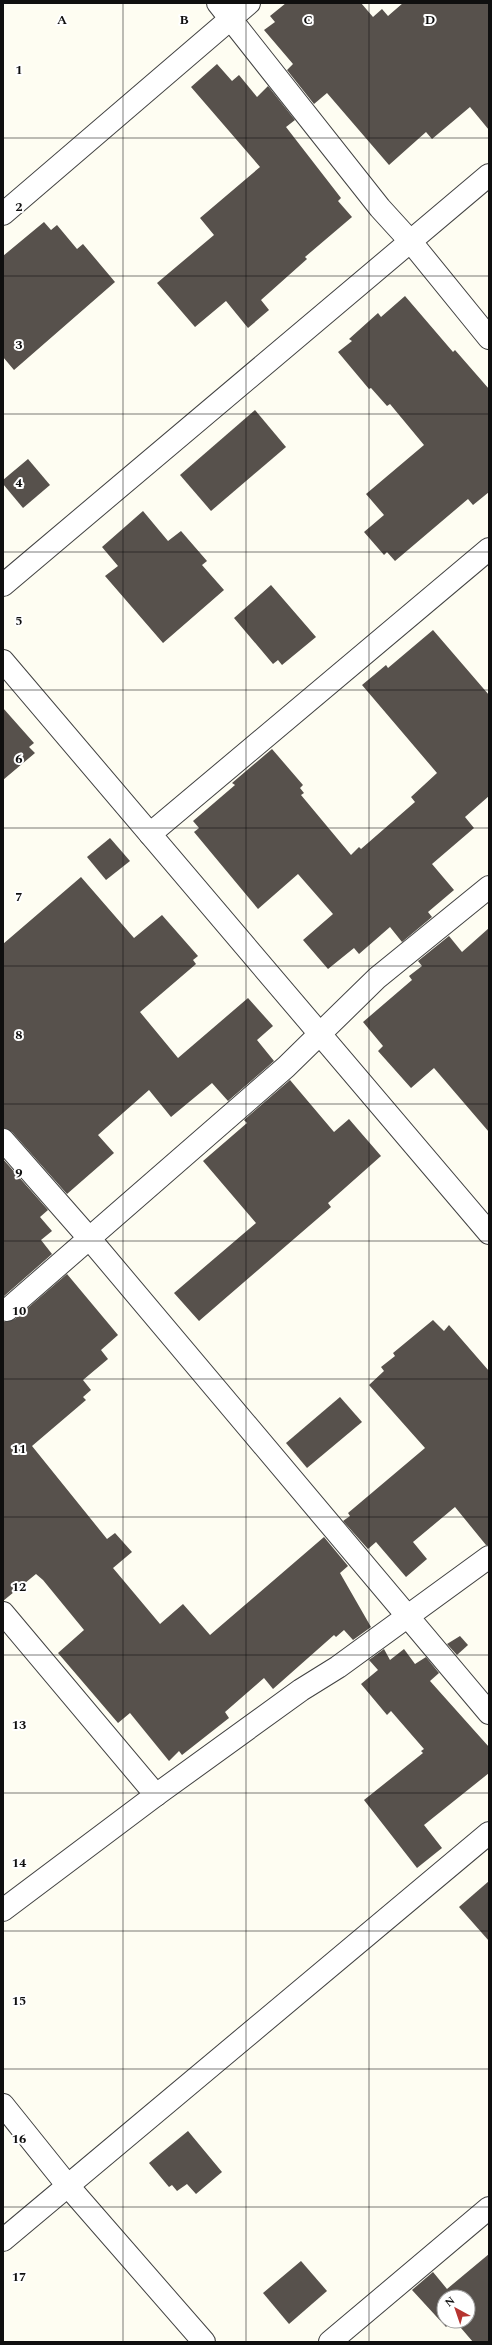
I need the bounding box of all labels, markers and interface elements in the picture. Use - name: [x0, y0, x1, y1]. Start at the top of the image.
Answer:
- text: A: [57, 10, 67, 30]
- text: B: [179, 10, 189, 30]
- text: C: [303, 10, 313, 30]
- text: D: [425, 10, 435, 30]
- text: 1: [15, 60, 23, 80]
- text: 2: [15, 197, 23, 217]
- text: 3: [15, 335, 23, 355]
- text: 4: [15, 473, 23, 493]
- text: 5: [15, 611, 23, 631]
- text: 6: [15, 749, 23, 769]
- text: 7: [15, 887, 23, 907]
- text: 8: [15, 1025, 23, 1045]
- text: 9: [15, 1163, 23, 1183]
- text: 10: [12, 1301, 26, 1321]
- text: 11: [12, 1439, 26, 1459]
- text: 12: [12, 1577, 26, 1597]
- text: 13: [12, 1715, 26, 1735]
- text: 14: [12, 1853, 27, 1873]
- text: 15: [12, 1991, 26, 2011]
- text: 16: [12, 2129, 26, 2149]
- text: 17: [12, 2267, 26, 2287]
- north arrow: [436, 2289, 476, 2329]
- text: N: [441, 2292, 459, 2311]

